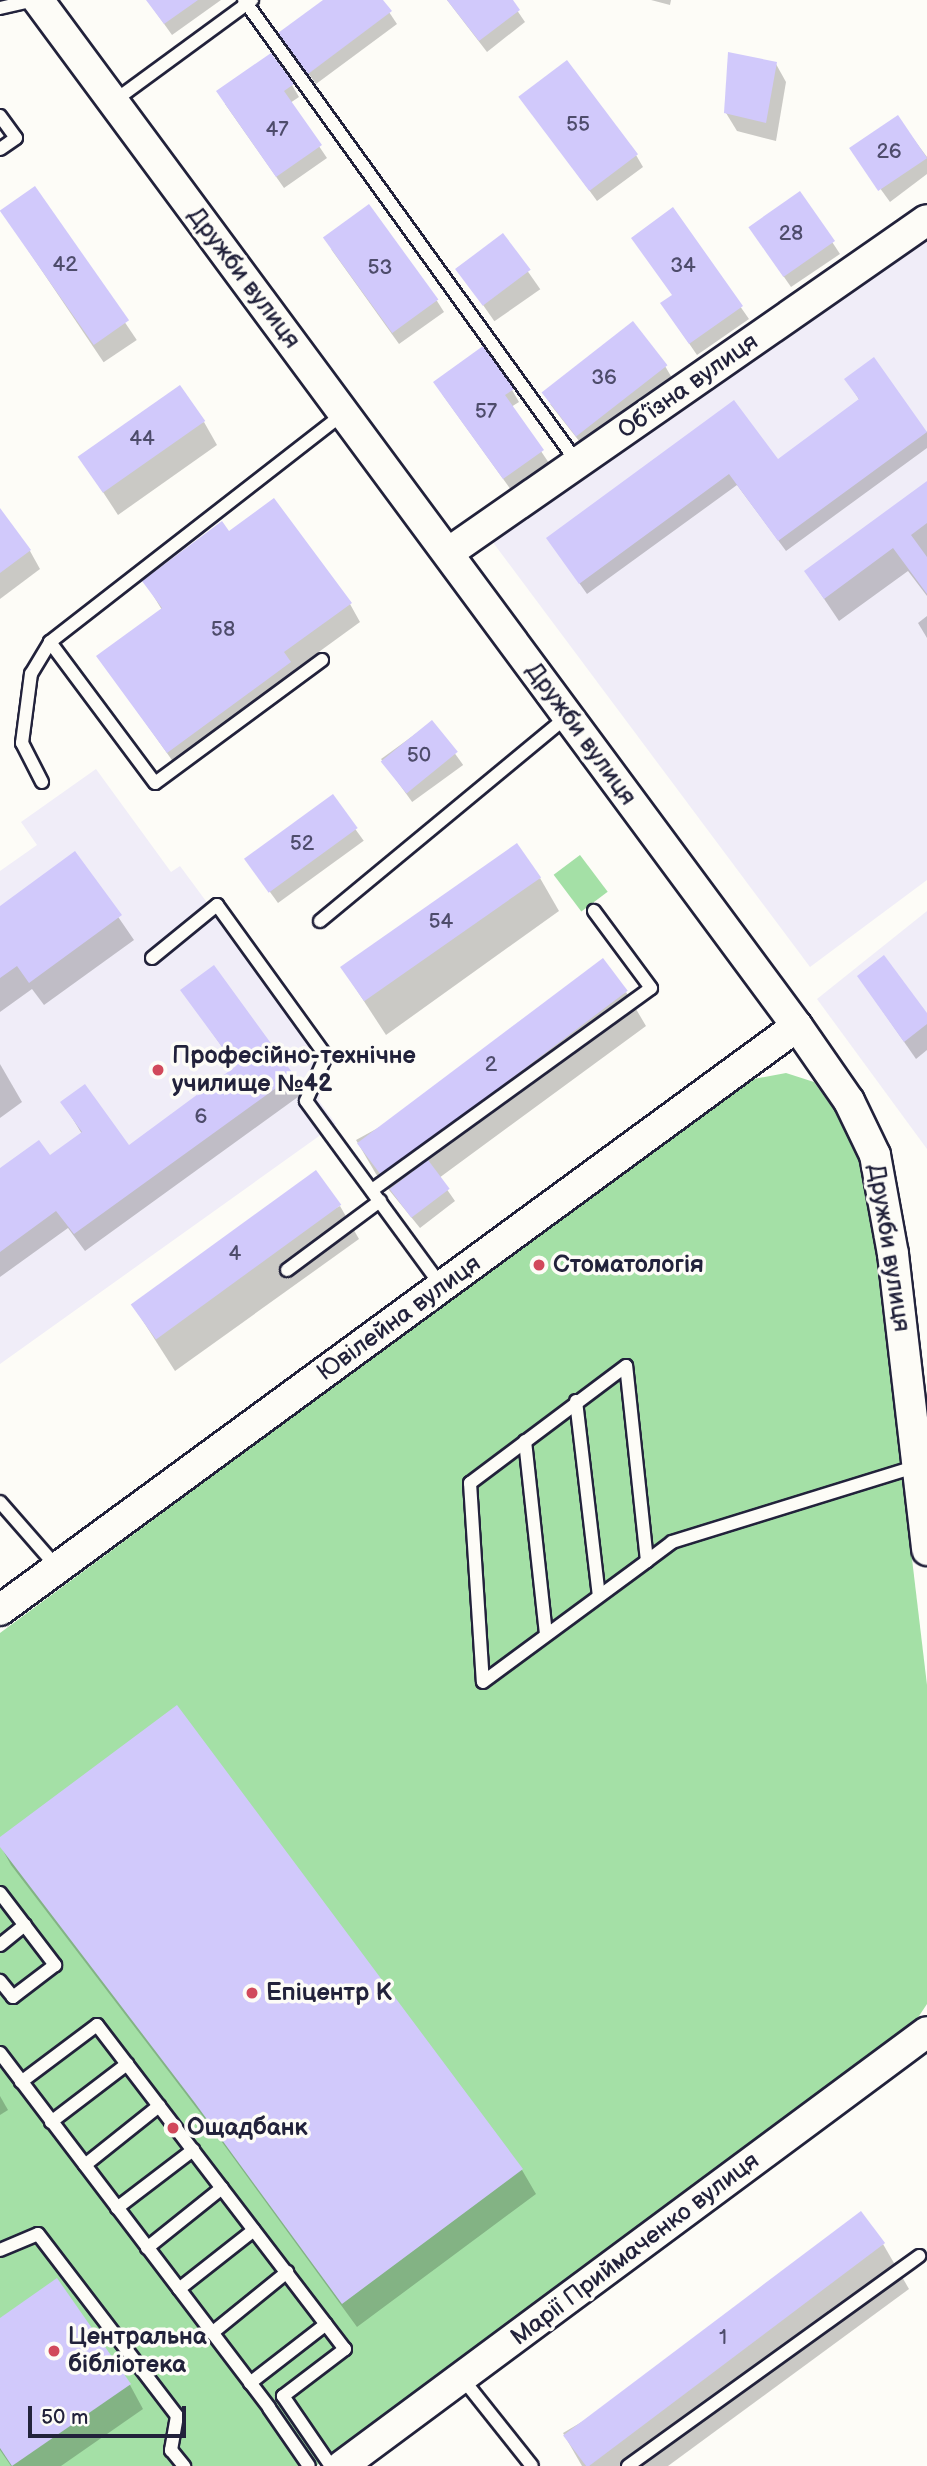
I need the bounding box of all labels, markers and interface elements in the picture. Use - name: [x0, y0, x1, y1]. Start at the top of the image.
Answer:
- house number: 55: [566, 112, 590, 138]
- house number: 47: [265, 117, 289, 143]
- house number: 26: [876, 139, 902, 165]
- street label: Дружби вулиця: [182, 202, 306, 354]
- house number: 28: [779, 221, 803, 247]
- house number: 42: [52, 252, 78, 278]
- house number: 34: [670, 253, 696, 279]
- house number: 53: [368, 255, 392, 281]
- street label: Об’їзна вулиця: [612, 327, 764, 445]
- house number: 36: [591, 365, 617, 391]
- house number: 57: [475, 399, 497, 425]
- house number: 44: [129, 426, 155, 452]
- house number: 58: [211, 617, 235, 643]
- street label: Дружби вулиця: [520, 657, 642, 811]
- house number: 50: [407, 743, 431, 769]
- house number: 52: [290, 831, 314, 857]
- house number: 54: [429, 909, 453, 935]
- place label: Професійно-технічне училище №42: [172, 1042, 416, 1098]
- house number: 2: [485, 1052, 497, 1078]
- marker: Професійно-технічне училище №42: [150, 1062, 166, 1078]
- house number: 6: [195, 1104, 207, 1130]
- street label: Дружби вулиця: [862, 1162, 916, 1334]
- house number: 4: [229, 1241, 241, 1267]
- street label: Ювілейна вулиця: [312, 1249, 486, 1387]
- place label: Стоматологія: [553, 1251, 704, 1279]
- marker: Стоматологія: [531, 1257, 547, 1273]
- place label: Епіцентр К: [266, 1979, 392, 2007]
- marker: Епіцентр К: [244, 1985, 260, 2001]
- place label: Ощадбанк: [187, 2114, 308, 2142]
- marker: Ощадбанк: [165, 2120, 181, 2136]
- street label: Марії Приймаченко вулиця: [505, 2146, 765, 2352]
- place label: Центральна бібліотека: [68, 2323, 207, 2379]
- house number: 1: [719, 2325, 727, 2351]
- marker: Центральна бібліотека: [46, 2343, 62, 2359]
- scale bar: [32, 2392, 189, 2436]
- text: 50 m: [41, 2405, 88, 2430]

